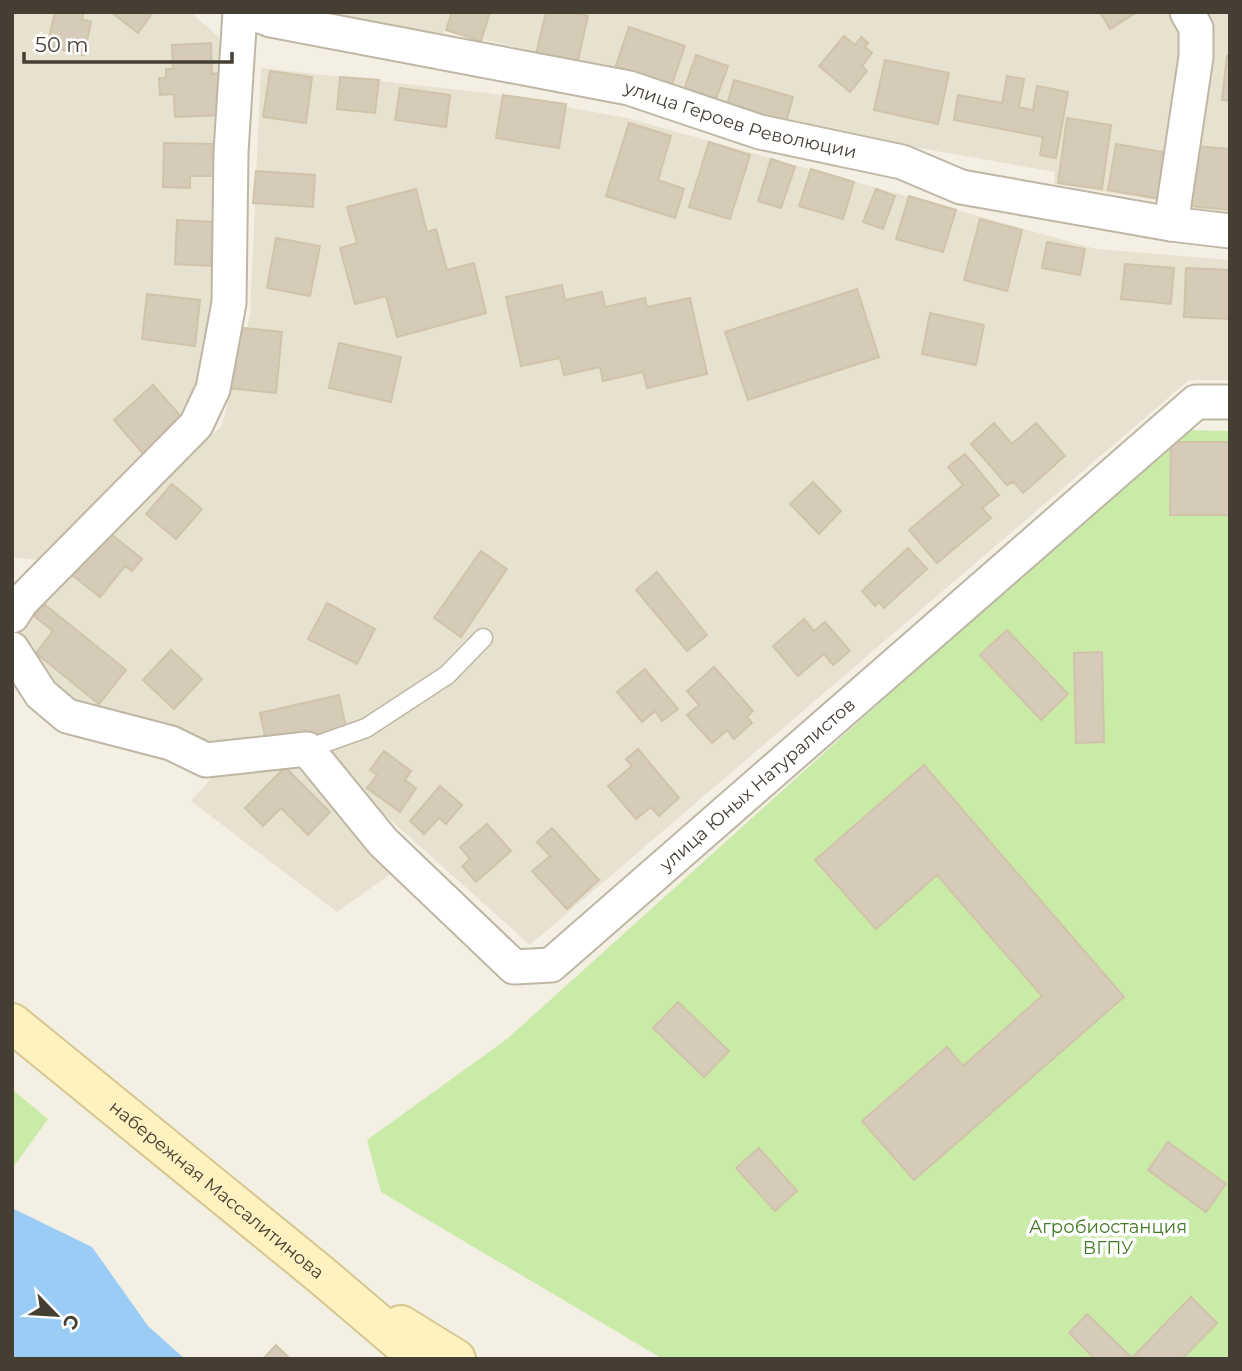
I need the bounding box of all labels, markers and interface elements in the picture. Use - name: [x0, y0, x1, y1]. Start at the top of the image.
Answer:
- scale bar: [24, 21, 233, 65]
- text: 50 m: [35, 32, 89, 57]
- street label: улица Героев Революции: [621, 76, 859, 163]
- street label: улица Юных Натуралистов: [655, 694, 860, 876]
- street label: набережная Массалитинова: [105, 1096, 328, 1284]
- park label: Агробиостанция ВГПУ: [1029, 1216, 1187, 1259]
- north arrow: [21, 1280, 91, 1350]
- text: С: [58, 1311, 84, 1333]

